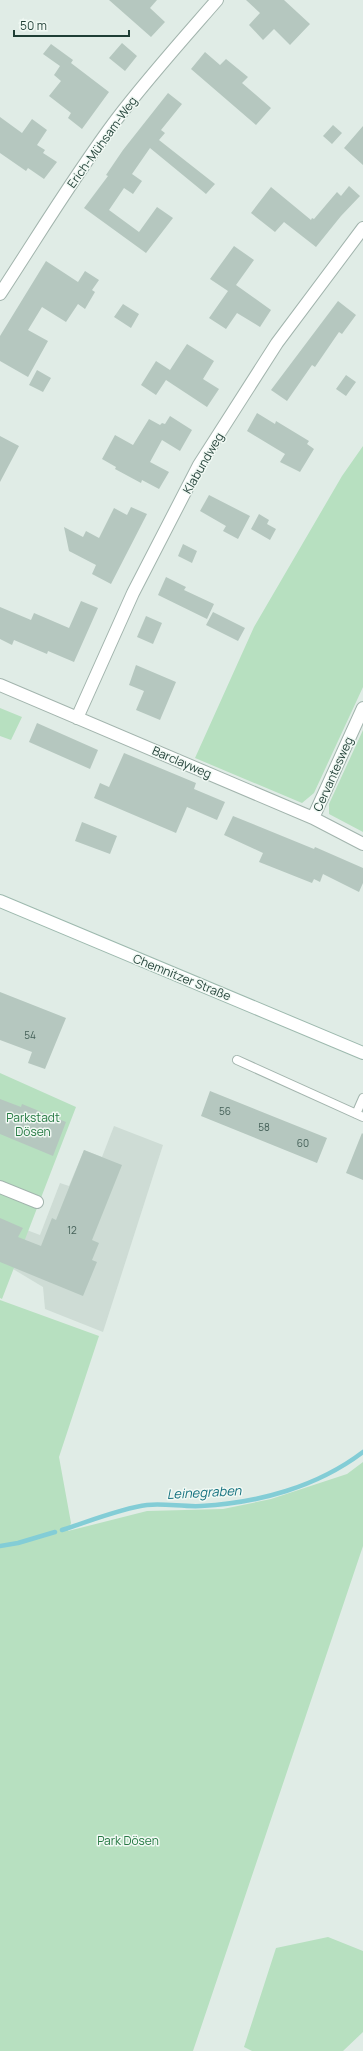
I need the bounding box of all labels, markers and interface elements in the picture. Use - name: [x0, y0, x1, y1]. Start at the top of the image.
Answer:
- scale bar: [14, 12, 129, 38]
- text: 50 m: [20, 17, 47, 34]
- street label: Erich-Mühsam-Weg: [63, 93, 141, 191]
- street label: Klabundweg: [179, 429, 227, 497]
- street label: Cervantesweg: [309, 734, 357, 814]
- street label: Barclayweg: [150, 742, 214, 782]
- street label: Chemnitzer Straße: [130, 950, 234, 1004]
- house number: 54: [24, 1028, 36, 1042]
- house number: 56: [219, 1104, 231, 1118]
- park label: Parkstadt Dösen: [6, 1109, 60, 1140]
- house number: 58: [258, 1120, 270, 1134]
- house number: 60: [297, 1136, 309, 1150]
- house number: 12: [67, 1223, 77, 1237]
- water label: Leinegraben: [166, 1481, 243, 1503]
- park label: Park Dösen: [97, 1832, 159, 1849]

